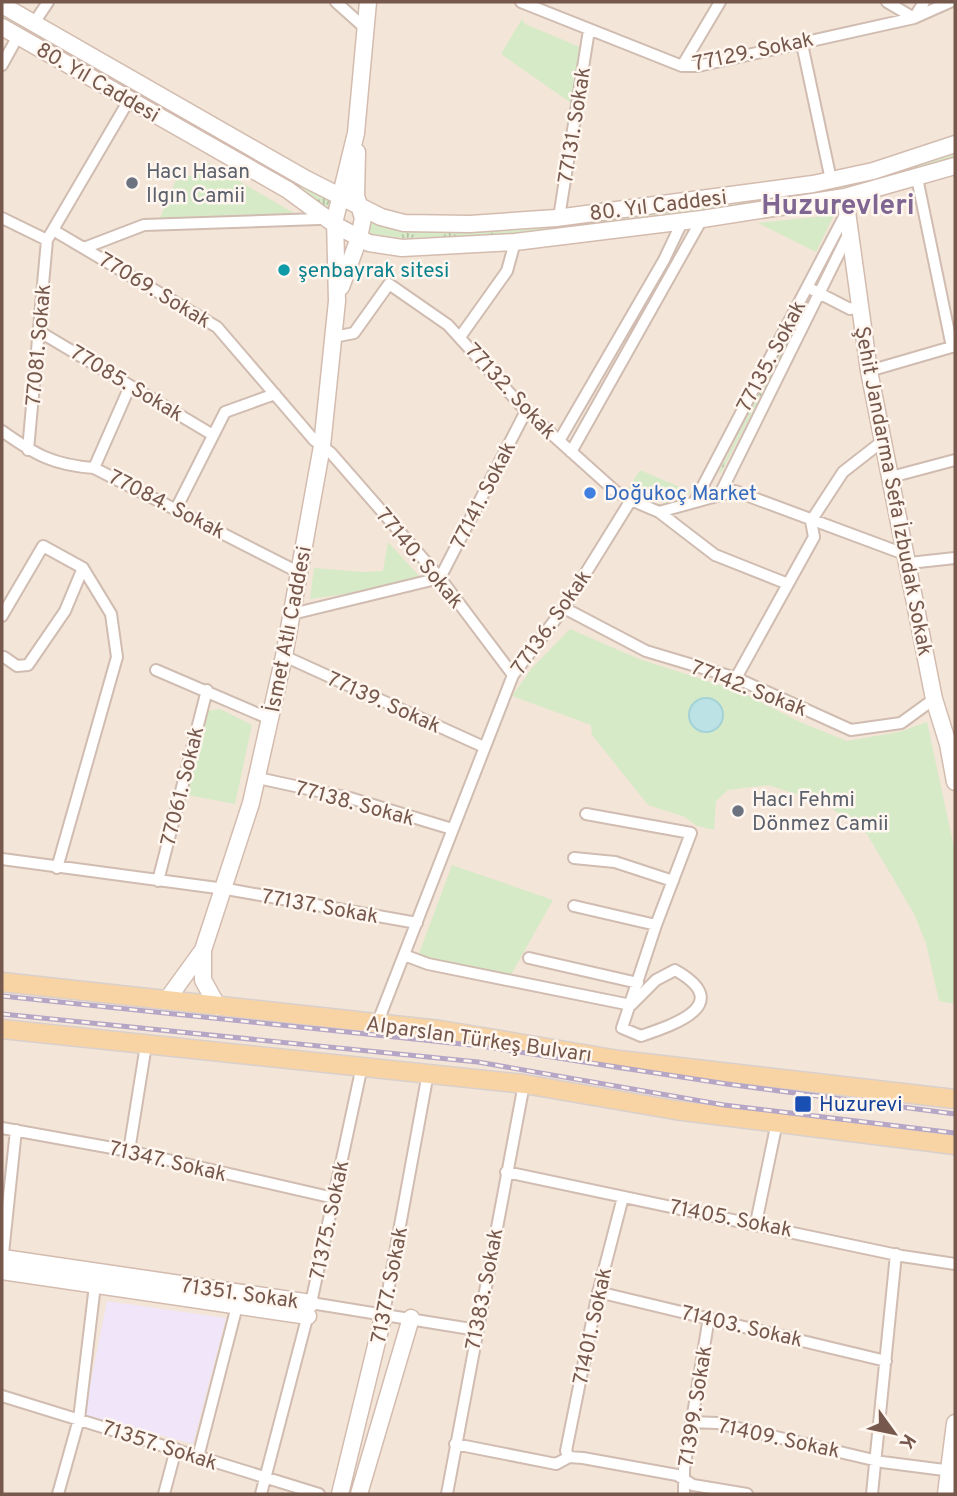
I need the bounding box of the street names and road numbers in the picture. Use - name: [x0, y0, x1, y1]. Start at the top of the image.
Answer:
- street label: 77129. Sokak: [691, 27, 816, 78]
- street label: 80. Yıl Caddesi: [31, 37, 164, 130]
- street label: 77131. Sokak: [553, 65, 598, 185]
- street label: 80. Yıl Caddesi: [588, 185, 728, 228]
- street label: 77069. Sokak: [93, 247, 215, 335]
- street label: 77081. Sokak: [21, 283, 58, 407]
- street label: 77135. Sokak: [732, 296, 813, 417]
- street label: Şehit Jandarma Sefa İzbudak Sokak: [847, 324, 938, 658]
- street label: 77132. Sokak: [458, 338, 561, 446]
- street label: 77085. Sokak: [65, 340, 188, 429]
- street label: 77141. Sokak: [446, 437, 523, 554]
- street label: 77084. Sokak: [103, 464, 229, 546]
- street label: 77140. Sokak: [369, 503, 469, 615]
- street label: İsmet Atlı Caddesi: [260, 544, 319, 715]
- street label: 77136. Sokak: [506, 565, 598, 681]
- street label: 77142. Sokak: [686, 655, 811, 724]
- street label: 77139. Sokak: [322, 666, 445, 741]
- street label: 77061. Sokak: [156, 724, 211, 849]
- street label: 77138. Sokak: [292, 776, 417, 833]
- street label: 77137. Sokak: [259, 884, 380, 931]
- street label: Alparslan Türkeş Bulvarı: [364, 1011, 593, 1070]
- street label: 71347. Sokak: [106, 1136, 229, 1189]
- street label: 71375. Sokak: [305, 1158, 356, 1283]
- street label: 71405. Sokak: [667, 1194, 795, 1245]
- street label: 71377. Sokak: [366, 1225, 415, 1346]
- street label: 71383. Sokak: [460, 1226, 511, 1353]
- street label: 71401. Sokak: [568, 1265, 619, 1388]
- street label: 71351. Sokak: [179, 1273, 301, 1316]
- street label: 71403. Sokak: [678, 1300, 805, 1355]
- street label: 71399. Sokak: [674, 1343, 719, 1469]
- street label: 71409. Sokak: [715, 1413, 842, 1466]
- street label: 71357. Sokak: [98, 1415, 221, 1478]

